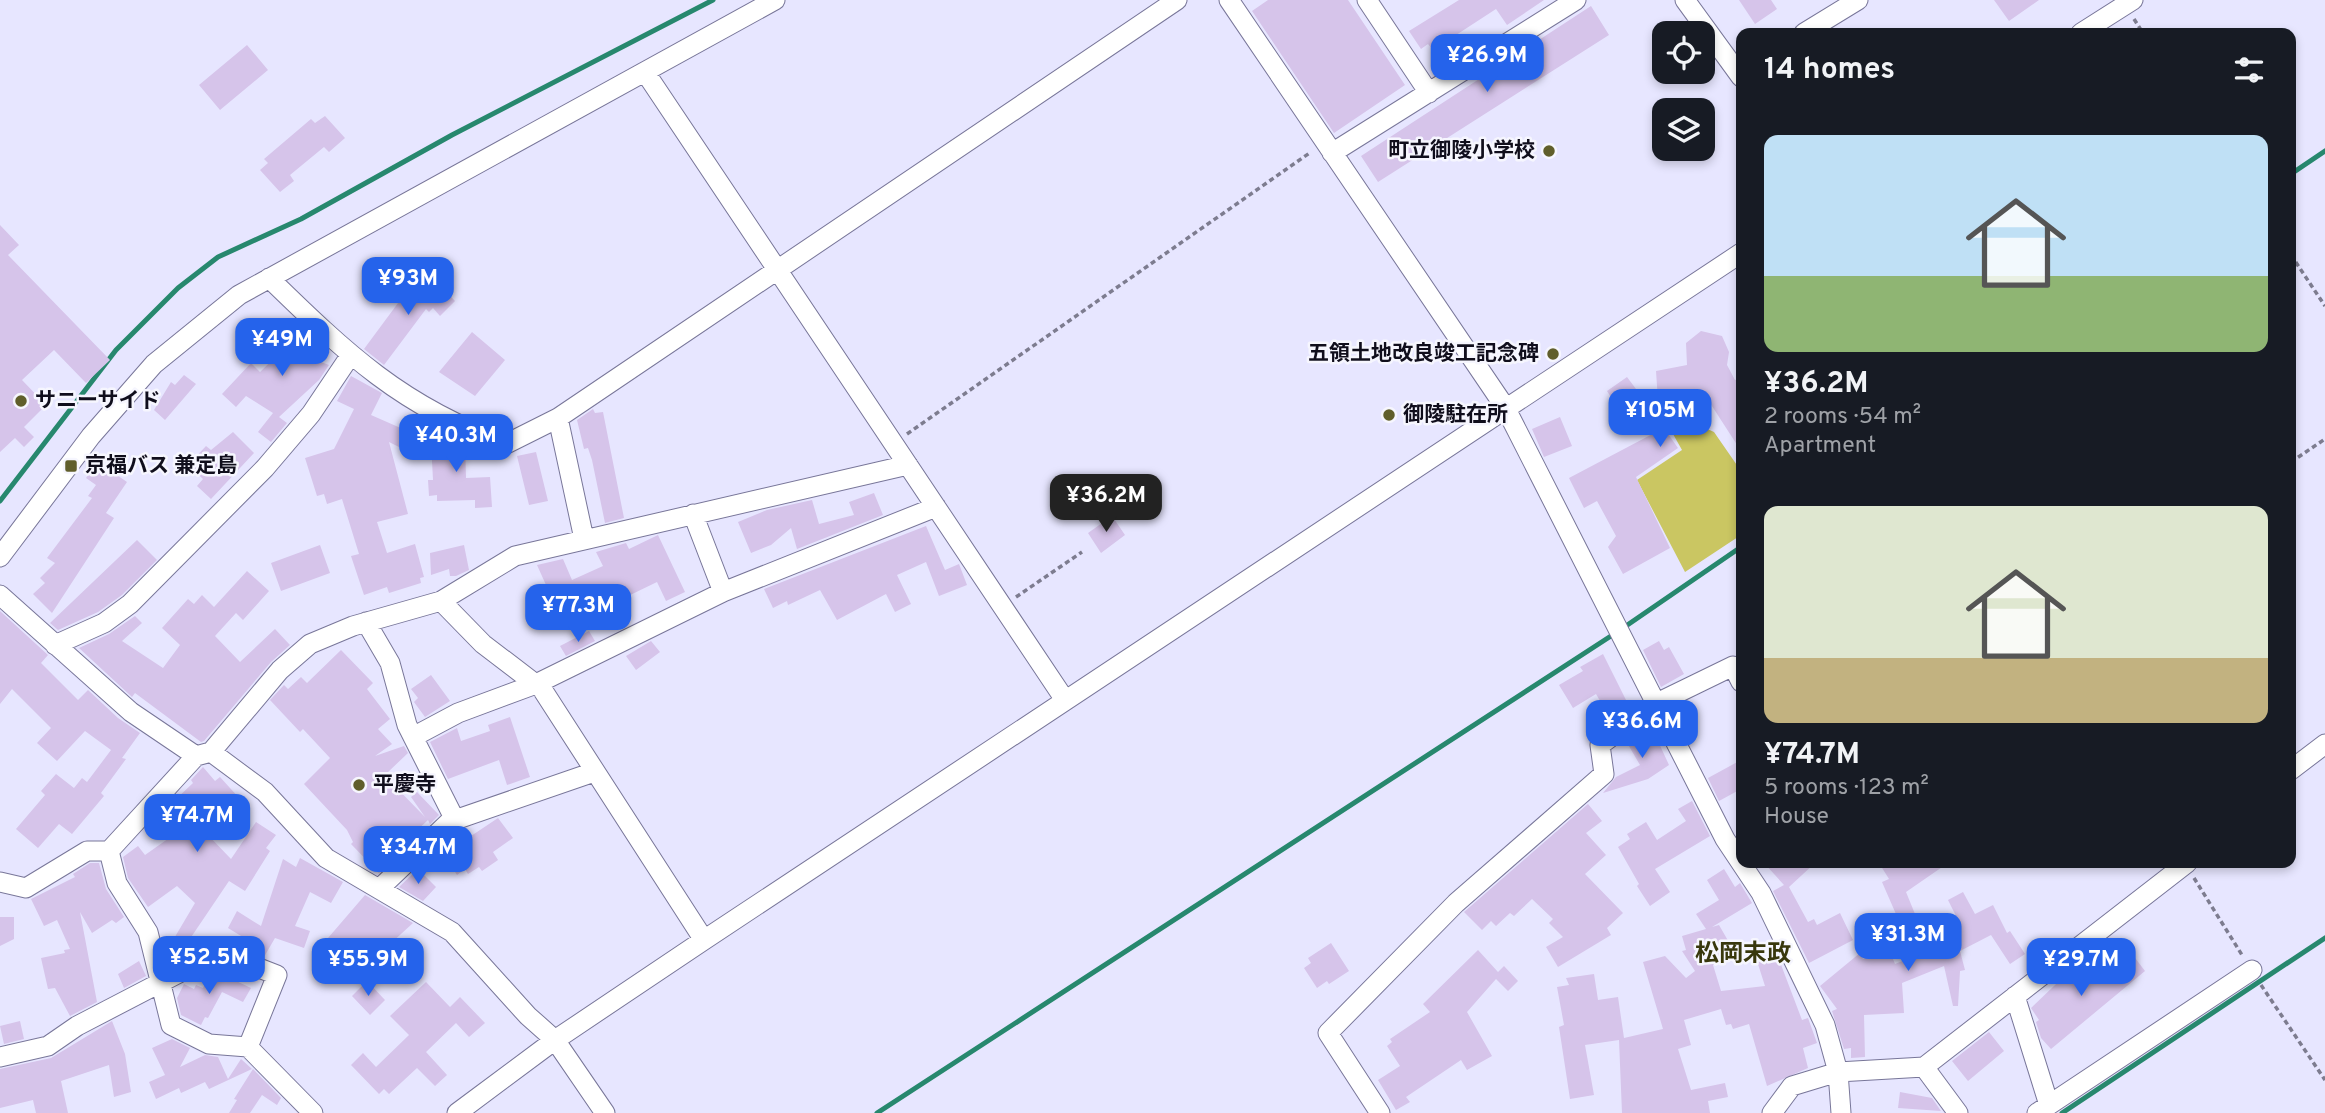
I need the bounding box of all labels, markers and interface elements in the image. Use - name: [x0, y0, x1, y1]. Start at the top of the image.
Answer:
- map controls: [1652, 21, 1715, 161]
- button: locate: [1652, 21, 1715, 84]
- pin: ¥26.9M: [1430, 34, 1544, 94]
- text: ¥26.9M: [1447, 42, 1527, 71]
- icon: filters: [2230, 51, 2268, 89]
- text: 14 homes: [1764, 52, 1895, 89]
- button: layers: [1652, 98, 1715, 161]
- place label: 町立御陵小学校: [1388, 138, 1535, 165]
- marker: 町立御陵小学校: [1541, 143, 1557, 159]
- icon: home: [1953, 180, 2079, 306]
- pin: ¥93M: [367, 258, 449, 317]
- text: ¥93M: [378, 265, 438, 294]
- pin: ¥49M: [241, 318, 323, 378]
- text: ¥49M: [251, 326, 313, 355]
- place label: 五領土地改良竣工記念碑: [1308, 341, 1539, 368]
- marker: 五領土地改良竣工記念碑: [1545, 346, 1561, 362]
- text: ¥36.2M: [1764, 366, 1869, 403]
- place label: サニーサイド: [35, 388, 161, 415]
- pin: ¥105M: [1611, 390, 1709, 449]
- marker: サニーサイド: [13, 393, 29, 409]
- text: ¥105M: [1625, 397, 1695, 426]
- place label: 御陵駐在所: [1403, 402, 1508, 429]
- text: 2 rooms · 54 m²: [1764, 403, 1921, 432]
- marker: 御陵駐在所: [1381, 407, 1397, 423]
- pin: ¥40.3M: [399, 414, 513, 474]
- text: ¥40.3M: [415, 422, 497, 451]
- text: Apartment: [1764, 432, 1876, 461]
- place label: 京福バス 兼定島: [85, 453, 237, 480]
- marker: 京福バス 兼定島: [63, 458, 79, 474]
- pin: ¥36.2M: [1049, 475, 1163, 534]
- text: ¥36.2M: [1066, 482, 1146, 511]
- icon: home: [1953, 551, 2079, 677]
- pin: ¥77.3M: [521, 584, 635, 644]
- text: ¥77.3M: [541, 592, 615, 621]
- pin: ¥36.6M: [1585, 700, 1699, 760]
- text: ¥36.6M: [1602, 708, 1682, 737]
- text: ¥74.7M: [1764, 737, 1860, 774]
- place label: 平慶寺: [373, 772, 436, 799]
- text: 5 rooms · 123 m²: [1764, 774, 1929, 803]
- marker: 平慶寺: [351, 777, 367, 793]
- pin: ¥74.7M: [140, 794, 254, 854]
- text: ¥74.7M: [160, 802, 234, 831]
- text: House: [1764, 803, 1829, 832]
- pin: ¥34.7M: [361, 826, 475, 886]
- text: ¥34.7M: [379, 834, 457, 863]
- pin: ¥31.3M: [1851, 914, 1965, 973]
- text: ¥31.3M: [1871, 921, 1945, 950]
- pin: ¥52.5M: [152, 936, 266, 996]
- pin: ¥55.9M: [311, 939, 425, 998]
- pin: ¥29.7M: [2024, 939, 2138, 998]
- district label: 松岡末政: [1695, 940, 1791, 970]
- text: ¥52.5M: [169, 944, 249, 973]
- text: ¥55.9M: [328, 946, 408, 975]
- text: ¥29.7M: [2043, 946, 2119, 975]

